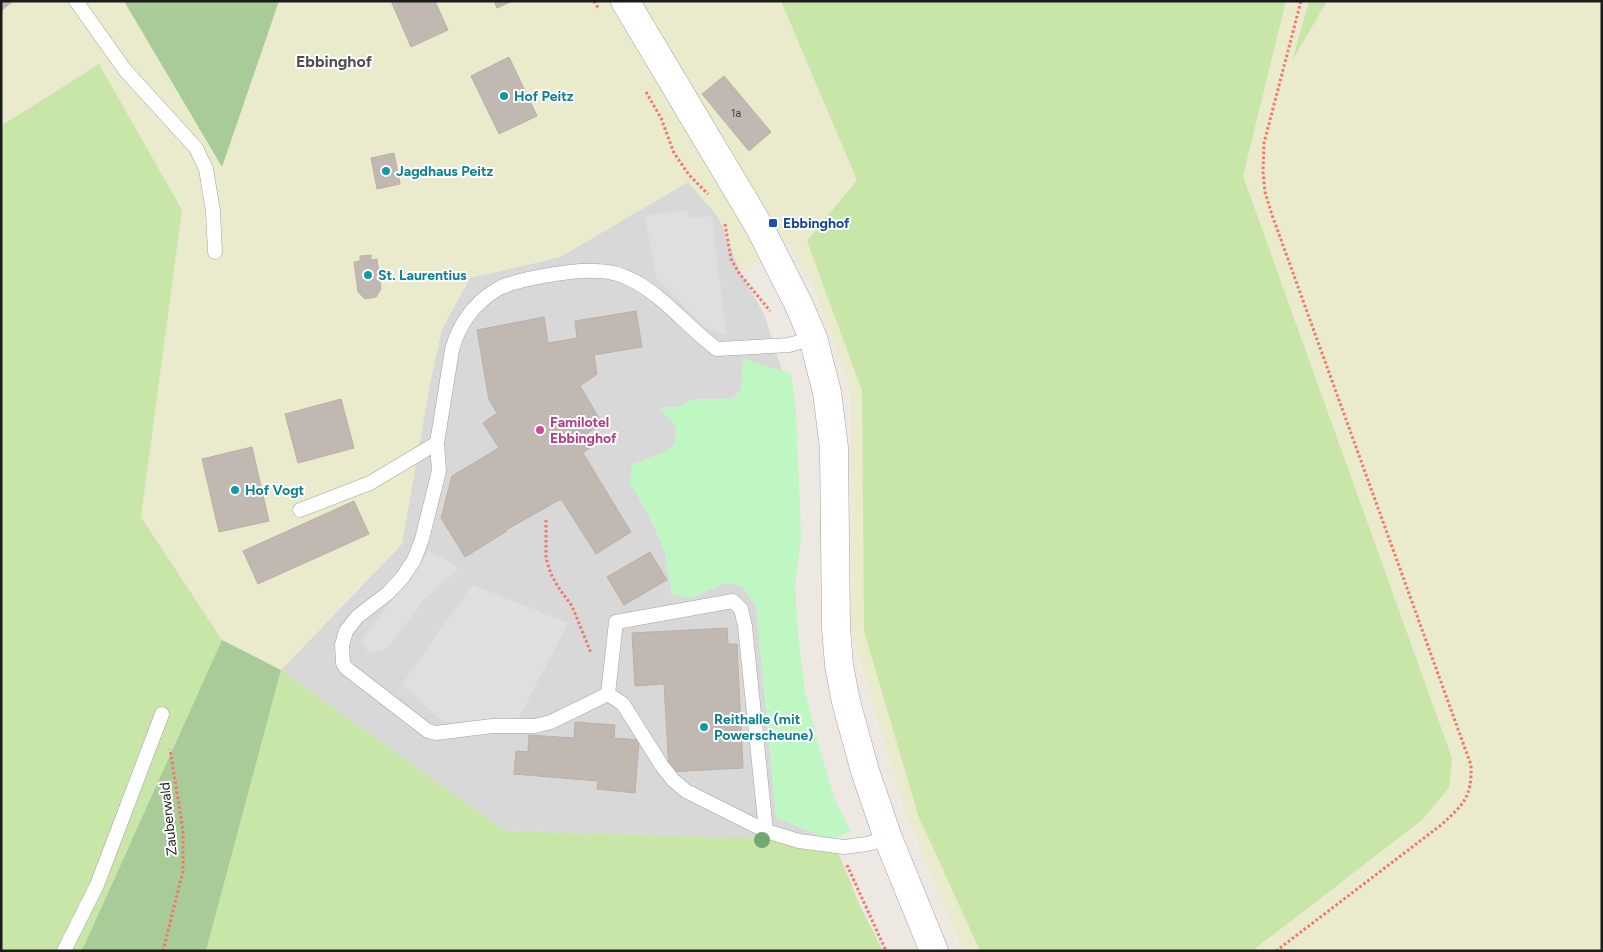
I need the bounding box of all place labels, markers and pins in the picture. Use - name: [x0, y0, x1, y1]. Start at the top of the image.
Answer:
- place label: Hof Peitz: [514, 88, 574, 105]
- marker: Hof Peitz: [498, 90, 510, 102]
- place label: Jagdhaus Peitz: [396, 163, 494, 180]
- marker: Jagdhaus Peitz: [380, 165, 392, 177]
- place label: Ebbinghof: [783, 215, 850, 232]
- marker: Ebbinghof: [767, 217, 779, 229]
- place label: St. Laurentius: [378, 267, 467, 284]
- marker: St. Laurentius: [362, 269, 374, 281]
- place label: Familotel Ebbinghof: [550, 414, 617, 447]
- marker: Familotel Ebbinghof: [534, 424, 546, 436]
- place label: Hof Vogt: [245, 482, 305, 499]
- marker: Hof Vogt: [229, 484, 241, 496]
- place label: Reithalle (mit Powerscheune): [714, 711, 813, 744]
- marker: Reithalle (mit Powerscheune): [698, 721, 710, 733]

